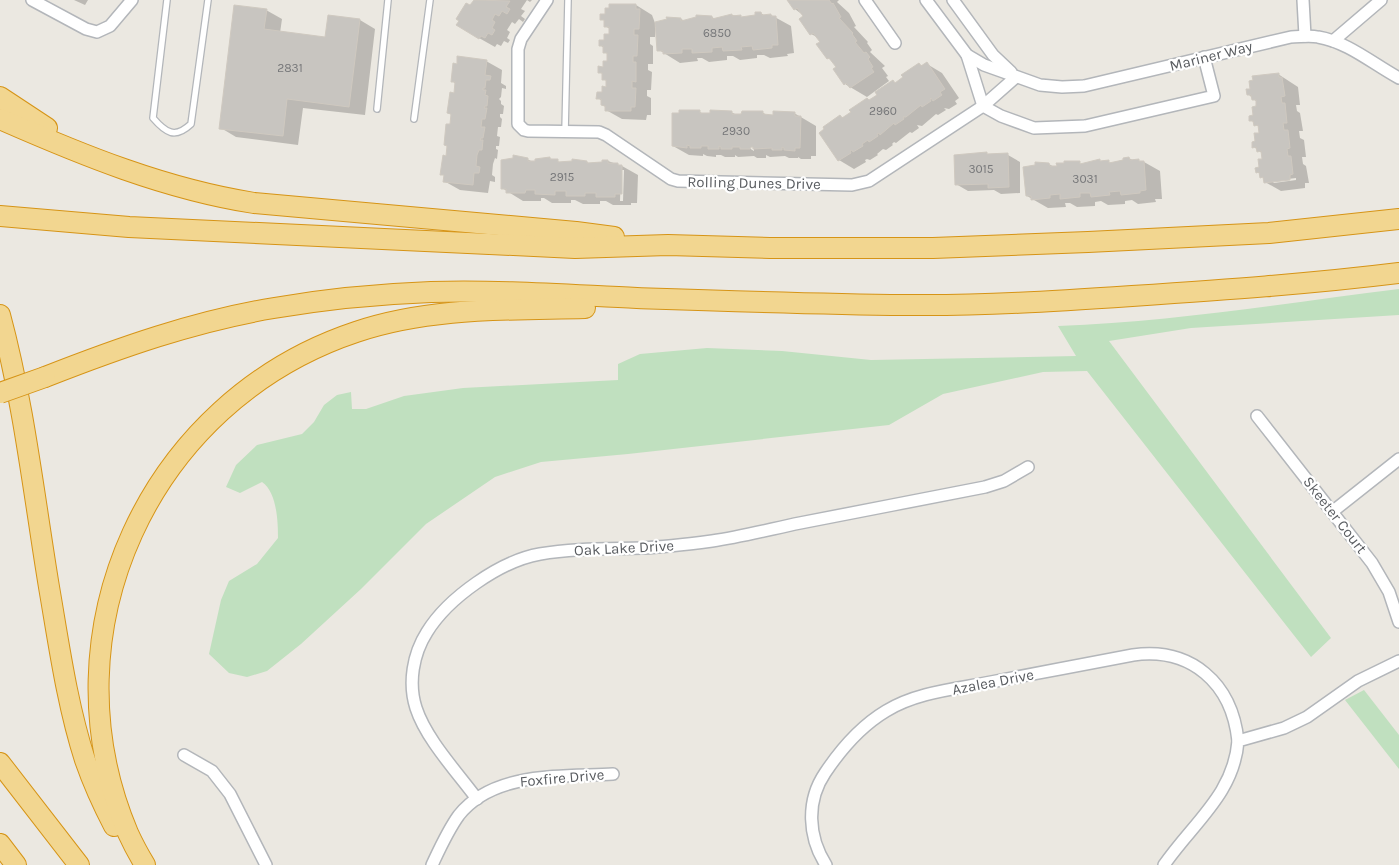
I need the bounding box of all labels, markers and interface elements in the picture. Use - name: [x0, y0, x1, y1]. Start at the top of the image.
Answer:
- house number: 6850: [703, 26, 731, 40]
- street label: Mariner Way: [1168, 37, 1254, 75]
- house number: 2831: [277, 61, 303, 75]
- house number: 2960: [869, 104, 897, 118]
- house number: 2930: [722, 124, 750, 138]
- house number: 3015: [969, 162, 994, 176]
- house number: 2915: [550, 170, 575, 184]
- house number: 3031: [1072, 172, 1098, 186]
- street label: Rolling Dunes Drive: [687, 173, 821, 193]
- street label: Skeeter Court: [1299, 473, 1371, 557]
- street label: Oak Lake Drive: [574, 536, 674, 560]
- street label: Azalea Drive: [951, 665, 1035, 699]
- street label: Foxfire Drive: [519, 765, 605, 791]

